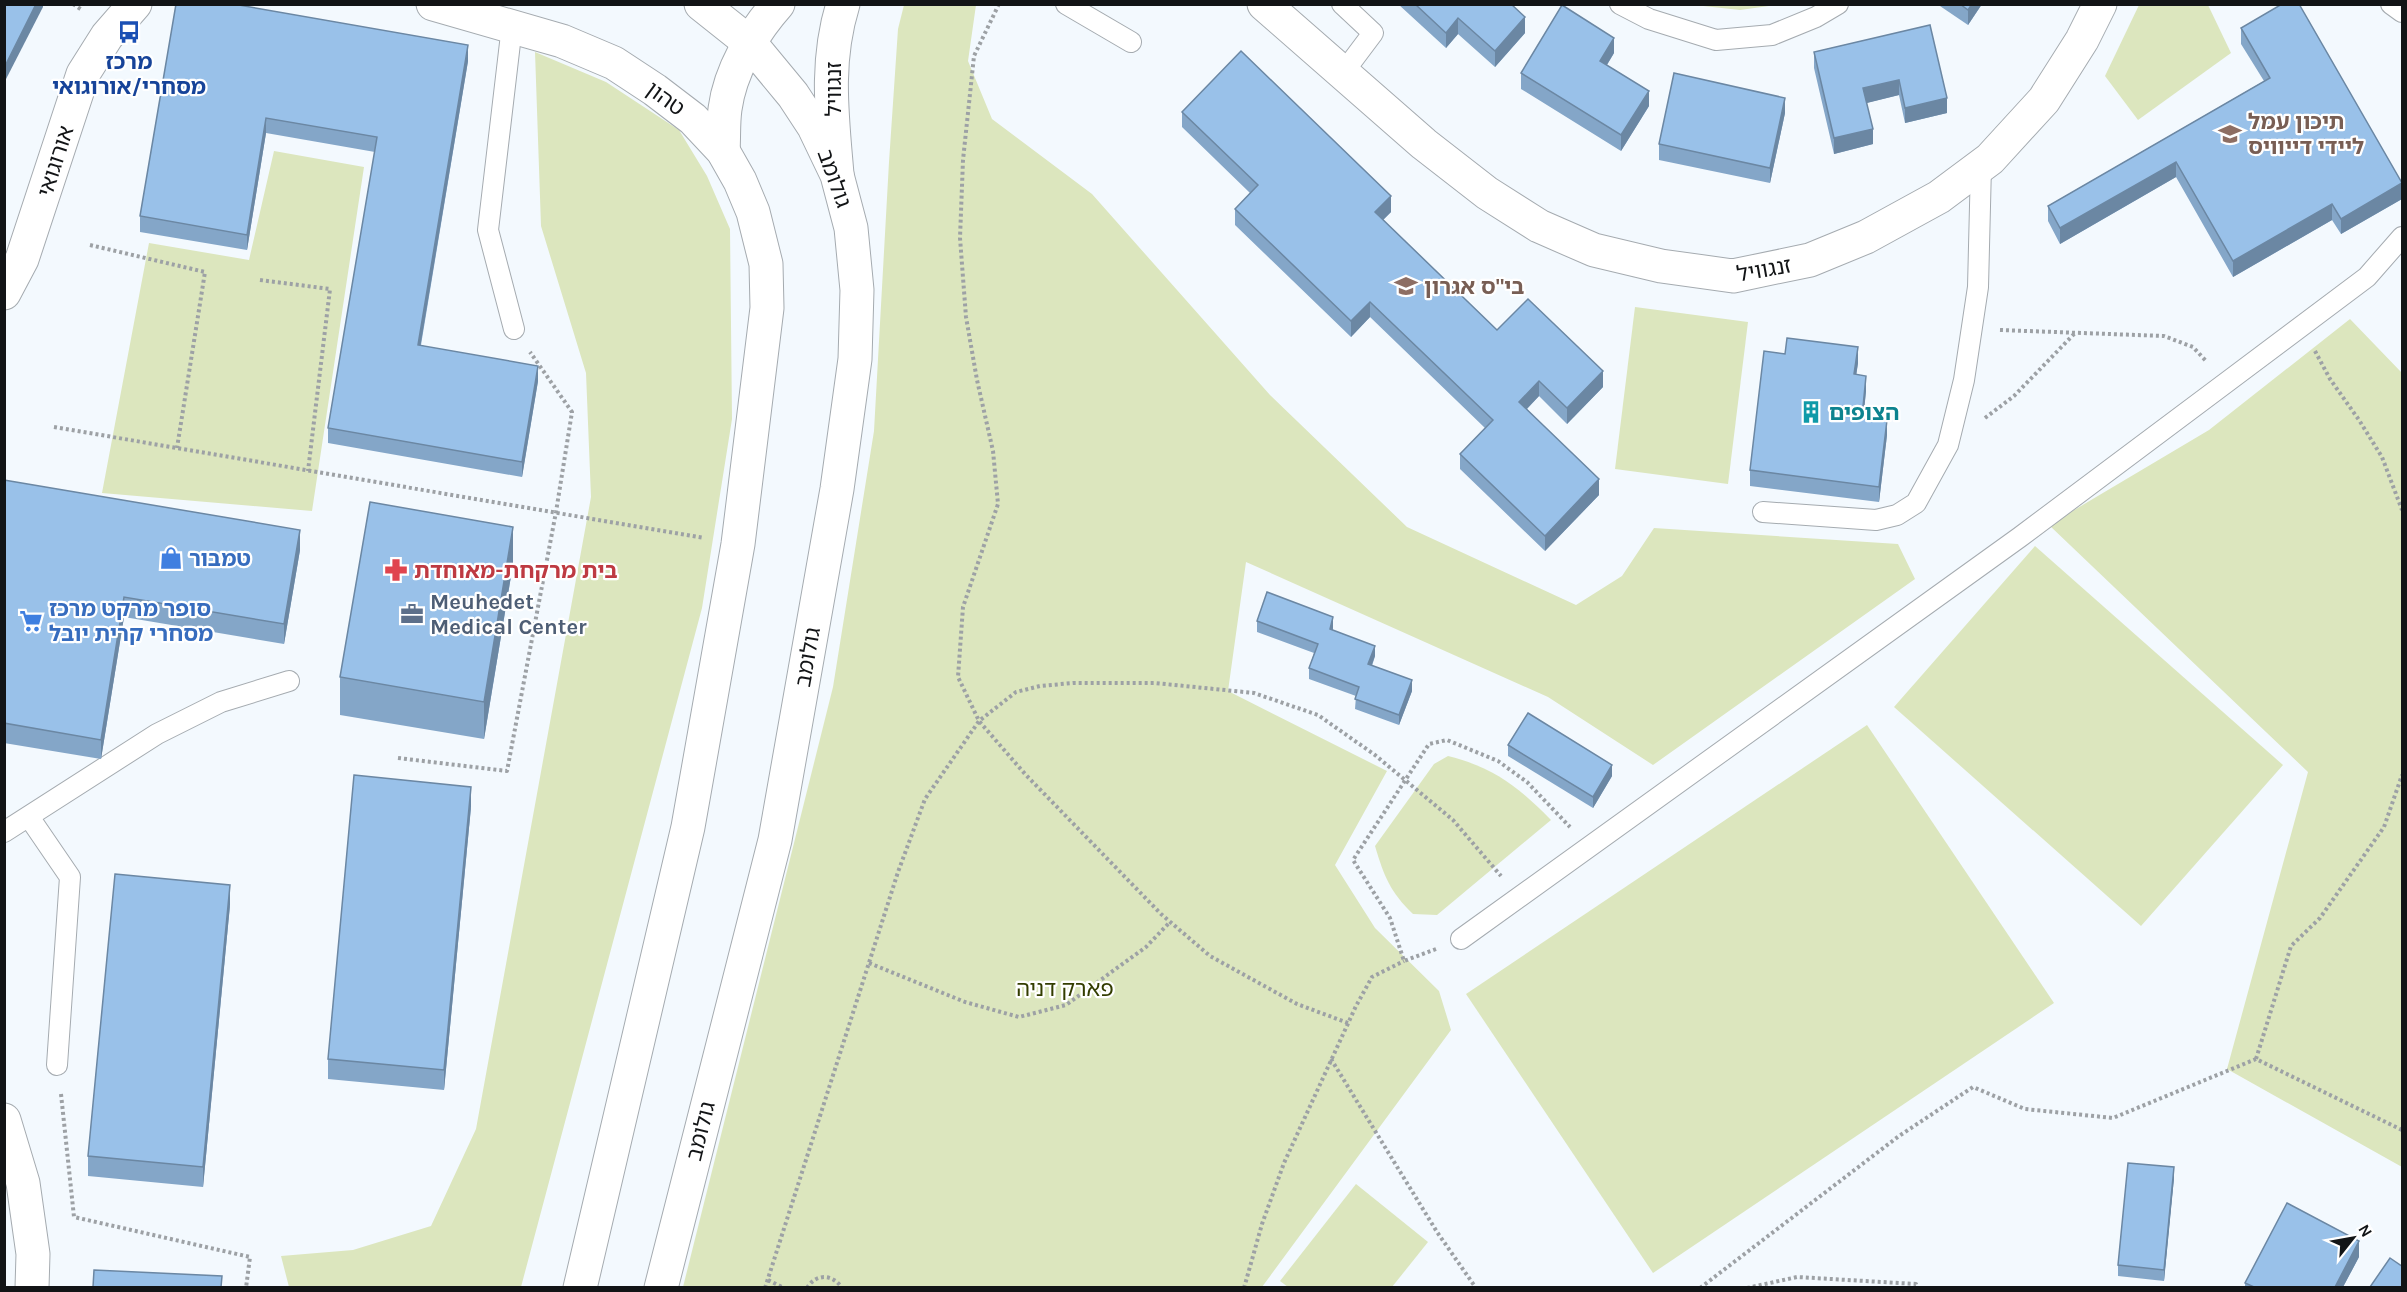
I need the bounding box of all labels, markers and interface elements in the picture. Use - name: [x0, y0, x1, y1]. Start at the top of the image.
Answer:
- bus stop icon: מרכז מסחרי/אורוגואי: [116, 19, 142, 45]
- place label: מרכז מסחרי/אורוגואי: [52, 49, 206, 100]
- street label: זנגוויל: [821, 61, 847, 117]
- street label: טהון: [641, 76, 690, 122]
- place label: תיכון עמל ליידי דייוויס: [2248, 109, 2364, 160]
- school or university icon: תיכון עמל ליידי דייוויס: [2217, 121, 2243, 147]
- street label: אורוגואי: [32, 122, 80, 200]
- street label: גולומב: [812, 146, 857, 211]
- street label: זנגוויל: [1735, 252, 1794, 288]
- school or university icon: בי"ס אגרון: [1393, 273, 1419, 299]
- place label: בי"ס אגרון: [1424, 274, 1524, 300]
- building icon: הצופים: [1798, 399, 1824, 425]
- place label: הצופים: [1829, 400, 1899, 426]
- shop icon: טמבור: [158, 545, 184, 571]
- place label: טמבור: [189, 546, 251, 572]
- pharmacy icon: בית מרקחת-מאוחדת: [383, 557, 409, 583]
- place label: בית מרקחת-מאוחדת: [414, 558, 618, 584]
- place label: Meuhedet Medical Center: [430, 589, 587, 640]
- place label: סופר מרקט מרכז מסחרי קרית יובל: [49, 596, 213, 647]
- office icon: Meuhedet Medical Center: [399, 601, 425, 627]
- supermarket icon: סופר מרקט מרכז מסחרי קרית יובל: [18, 608, 44, 634]
- street label: גולומב: [790, 625, 826, 689]
- park label: פארק דניה: [1016, 976, 1114, 1002]
- street label: גולומב: [681, 1099, 721, 1164]
- north arrow: [2323, 1208, 2383, 1268]
- text: N: [2354, 1221, 2377, 1240]

